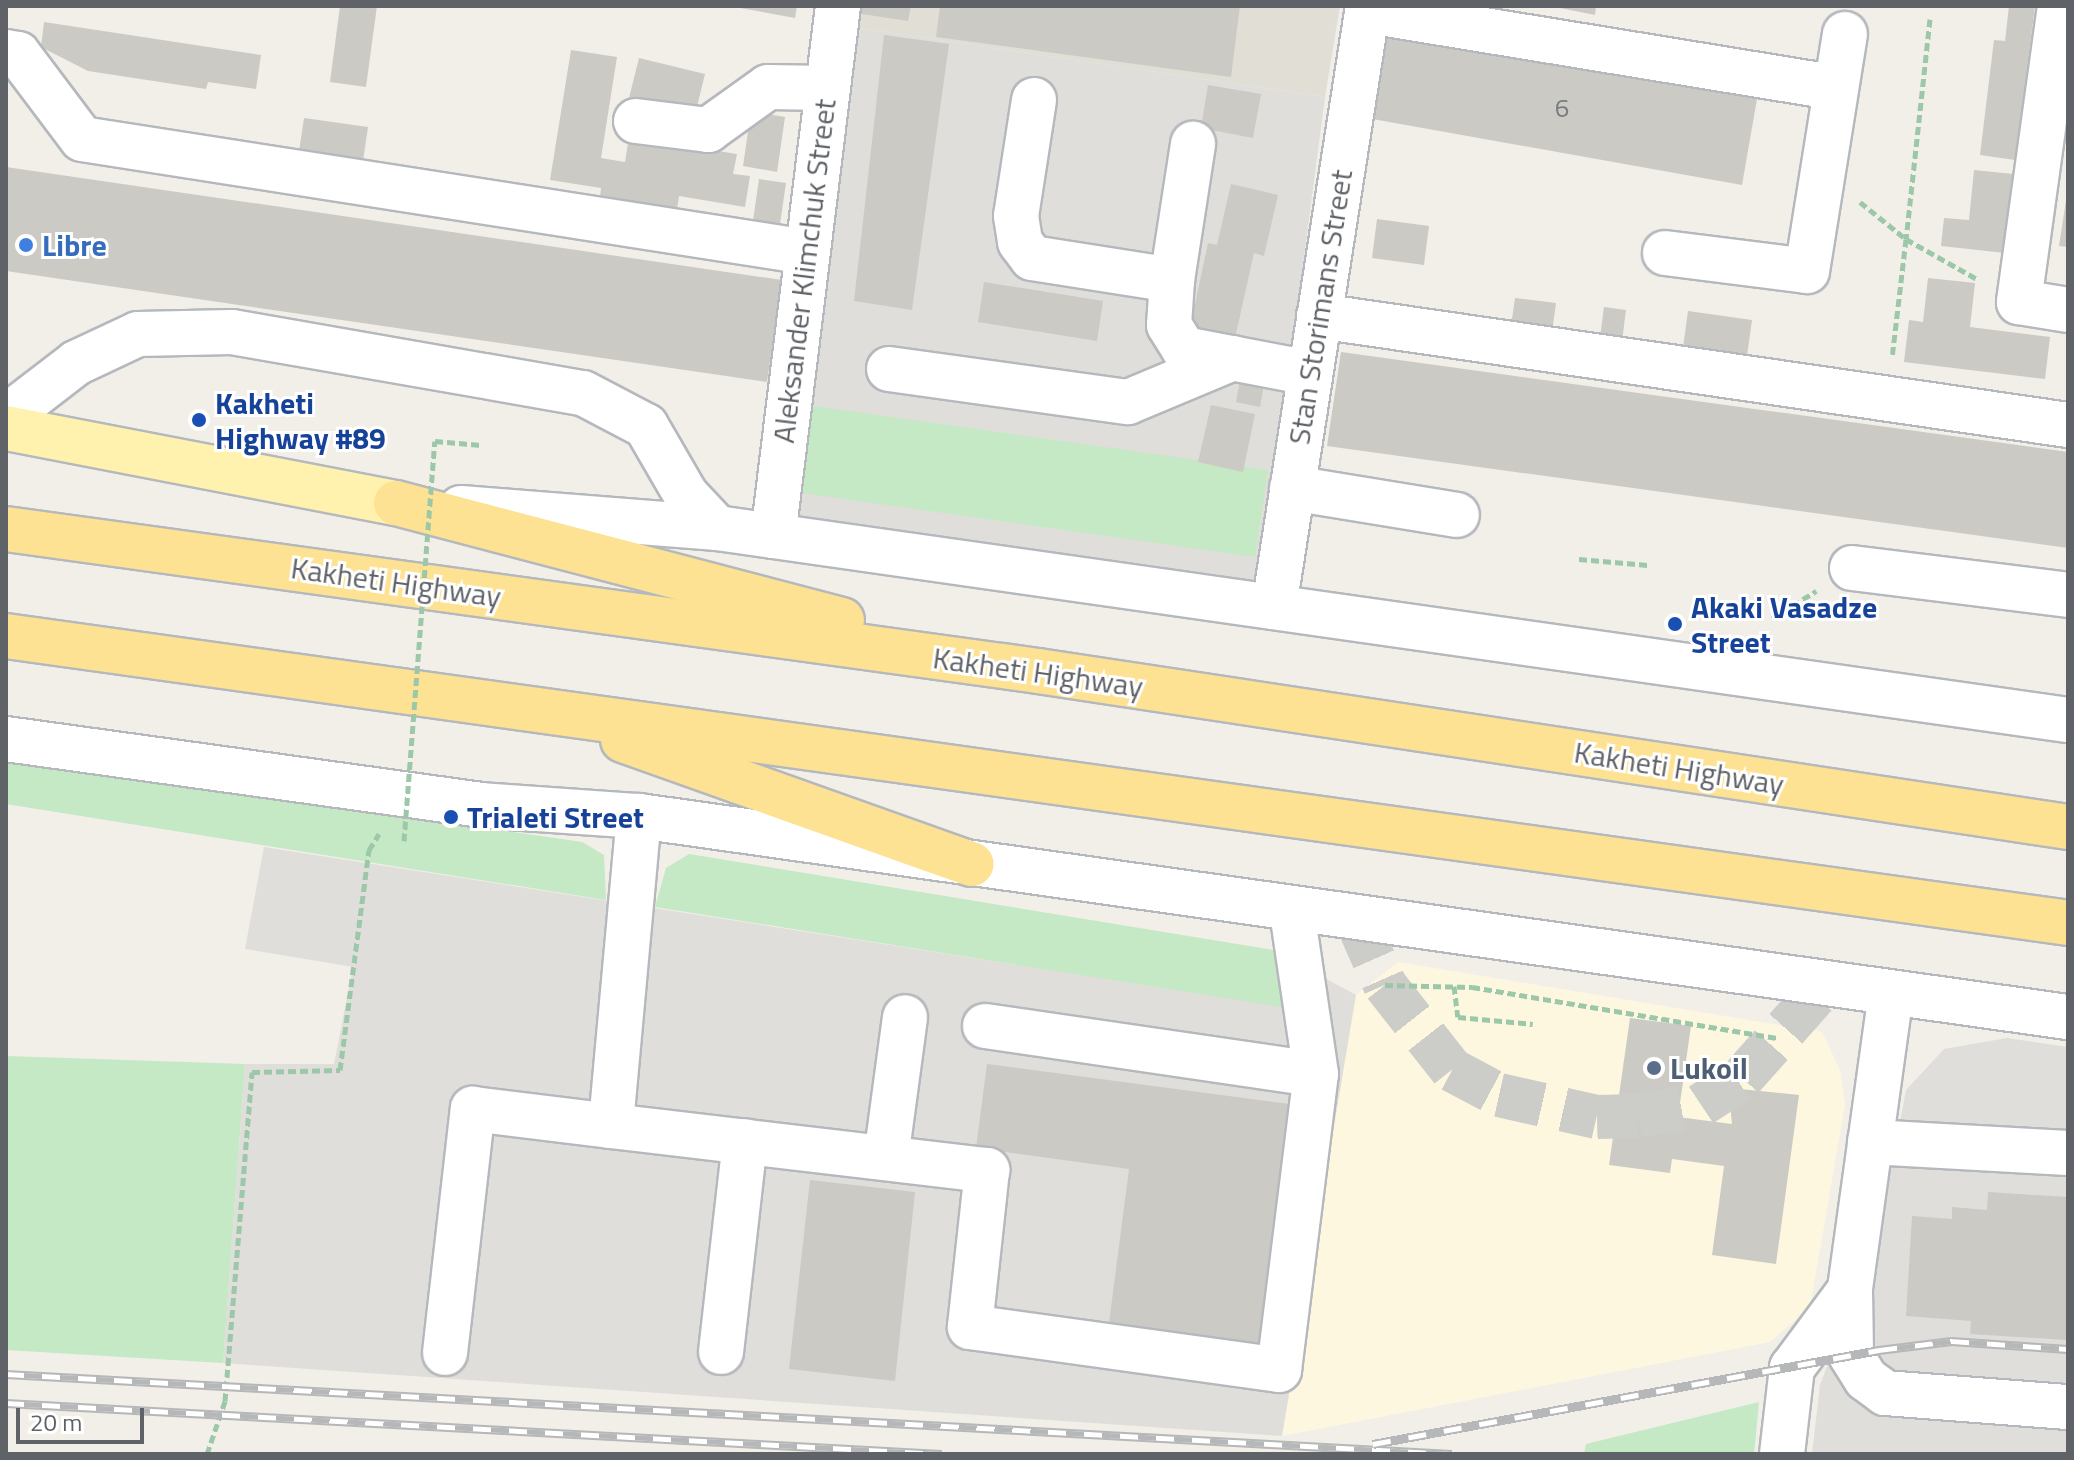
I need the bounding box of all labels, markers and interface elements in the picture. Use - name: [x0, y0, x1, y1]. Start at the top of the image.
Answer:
- house number: 6: [1555, 92, 1569, 124]
- street label: Aleksander Klimchuk Street: [765, 97, 843, 445]
- street label: Stan Storimans Street: [1281, 167, 1359, 447]
- place label: Libre: [42, 227, 107, 263]
- marker: Libre: [17, 236, 35, 254]
- place label: Kakheti Highway #89: [215, 385, 386, 456]
- marker: Kakheti Highway #89: [190, 411, 208, 429]
- street label: Kakheti Highway: [289, 549, 503, 615]
- place label: Akaki Vasadze Street: [1691, 589, 1877, 660]
- marker: Akaki Vasadze Street: [1666, 615, 1684, 633]
- street label: Kakheti Highway: [931, 639, 1145, 705]
- street label: Kakheti Highway: [1572, 734, 1786, 802]
- place label: Trialeti Street: [467, 799, 644, 835]
- marker: Trialeti Street: [442, 808, 460, 826]
- place label: Lukoil: [1670, 1050, 1748, 1086]
- marker: Lukoil: [1645, 1059, 1663, 1077]
- scale bar: [20, 1392, 148, 1442]
- text: 20 m: [30, 1404, 82, 1440]

